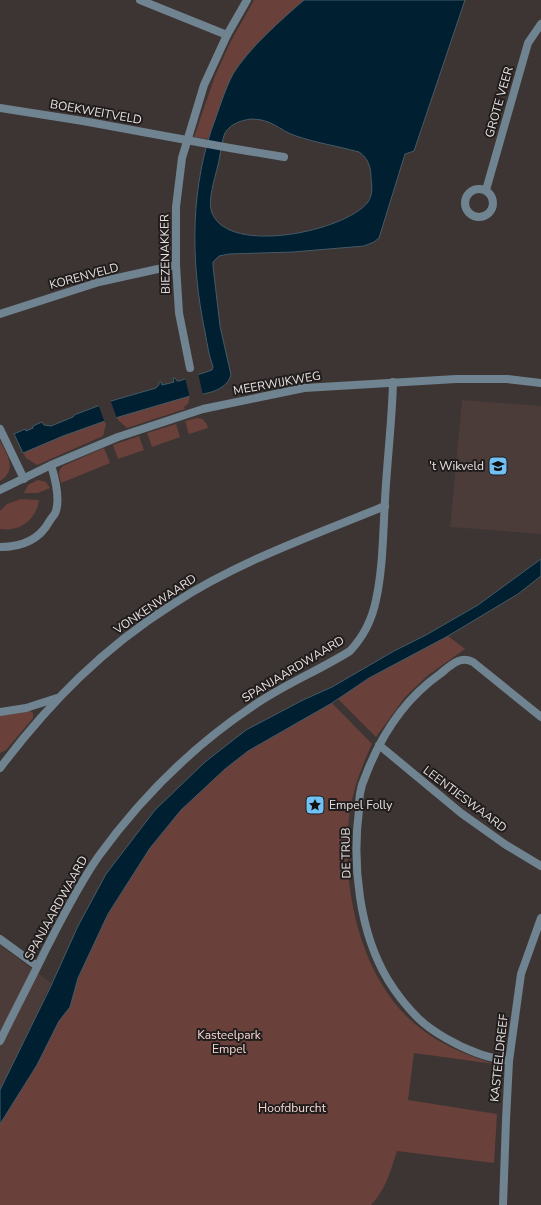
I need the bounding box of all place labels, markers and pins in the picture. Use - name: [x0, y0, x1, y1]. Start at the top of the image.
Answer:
- school or university icon: 't Wikveld: [487, 455, 509, 477]
- place label: 't Wikveld: [429, 458, 484, 474]
- place icon: Empel Folly: [304, 794, 326, 816]
- place label: Empel Folly: [329, 797, 393, 813]

